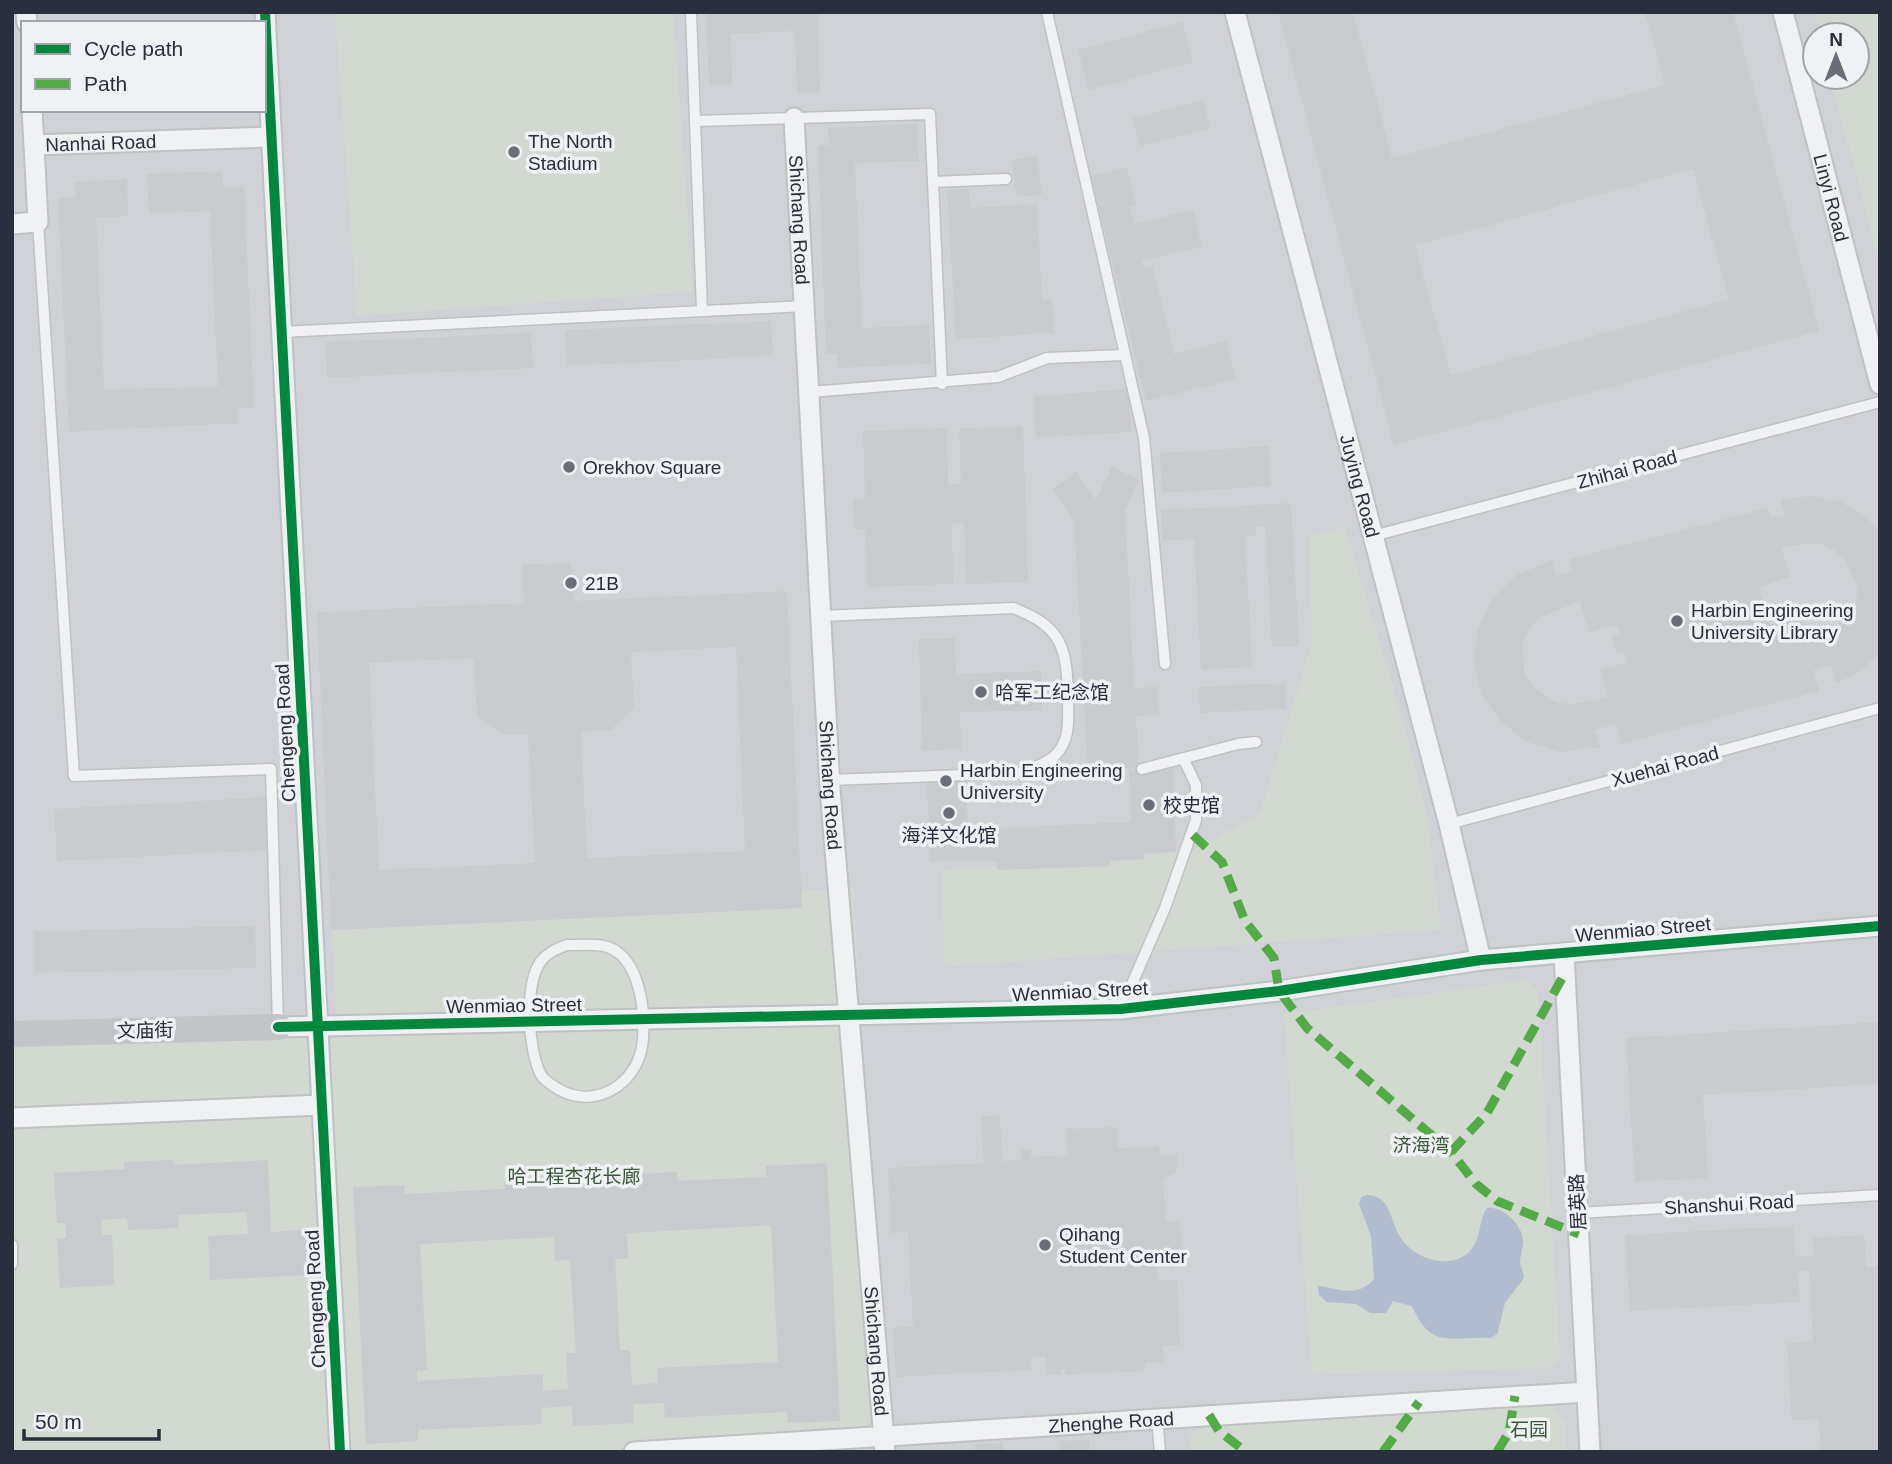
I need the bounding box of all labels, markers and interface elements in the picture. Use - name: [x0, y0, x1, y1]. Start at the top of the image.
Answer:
- legend: [21, 21, 266, 112]
- north arrow: [1801, 21, 1871, 91]
- text: N: [1829, 29, 1843, 50]
- text: Cycle path: [84, 37, 183, 60]
- text: Path: [84, 72, 127, 95]
- street label: Nanhai Road: [45, 131, 157, 156]
- place label: The North Stadium: [528, 131, 612, 174]
- marker: The North Stadium: [506, 144, 522, 160]
- street label: Linyi Road: [1809, 152, 1852, 244]
- street label: Shichang Road: [785, 154, 813, 285]
- street label: Juying Road: [1336, 432, 1383, 540]
- street label: Zhihai Road: [1575, 446, 1679, 493]
- place label: Orekhov Square: [583, 457, 721, 478]
- marker: Orekhov Square: [561, 459, 577, 475]
- place label: 21B: [585, 573, 619, 594]
- marker: 21B: [563, 575, 579, 591]
- place label: Harbin Engineering University Library: [1691, 600, 1854, 643]
- marker: Harbin Engineering University Library: [1669, 613, 1685, 629]
- street label: Chengeng Road: [271, 663, 300, 803]
- place label: 哈军工纪念馆: [995, 682, 1109, 703]
- marker: 哈军工纪念馆: [973, 684, 989, 700]
- street label: Shichang Road: [815, 720, 845, 851]
- street label: Xuehai Road: [1609, 742, 1721, 791]
- place label: Harbin Engineering University: [960, 760, 1123, 803]
- marker: Harbin Engineering University: [938, 773, 954, 789]
- place label: 校史馆: [1163, 795, 1220, 816]
- marker: 校史馆: [1141, 797, 1157, 813]
- marker: 海洋文化馆: [941, 805, 957, 821]
- place label: 海洋文化馆: [901, 825, 997, 846]
- street label: Wenmiao Street: [1574, 913, 1712, 946]
- street label: Wenmiao Street: [1012, 977, 1149, 1006]
- street label: Wenmiao Street: [446, 994, 583, 1017]
- street label: 文庙街: [116, 1020, 174, 1041]
- park label: 济海湾: [1392, 1135, 1450, 1156]
- park label: 哈工程杏花长廊: [507, 1166, 641, 1187]
- street label: 居英路: [1566, 1173, 1589, 1231]
- street label: Shanshui Road: [1664, 1191, 1794, 1218]
- place label: Qihang Student Center: [1059, 1224, 1187, 1267]
- street label: Chengeng Road: [301, 1229, 330, 1369]
- marker: Qihang Student Center: [1037, 1237, 1053, 1253]
- street label: Shichang Road: [860, 1285, 892, 1417]
- scale bar: [24, 1398, 159, 1442]
- street label: Zhenghe Road: [1048, 1408, 1175, 1437]
- text: 50 m: [35, 1410, 82, 1433]
- park label: 石园: [1510, 1419, 1548, 1440]

